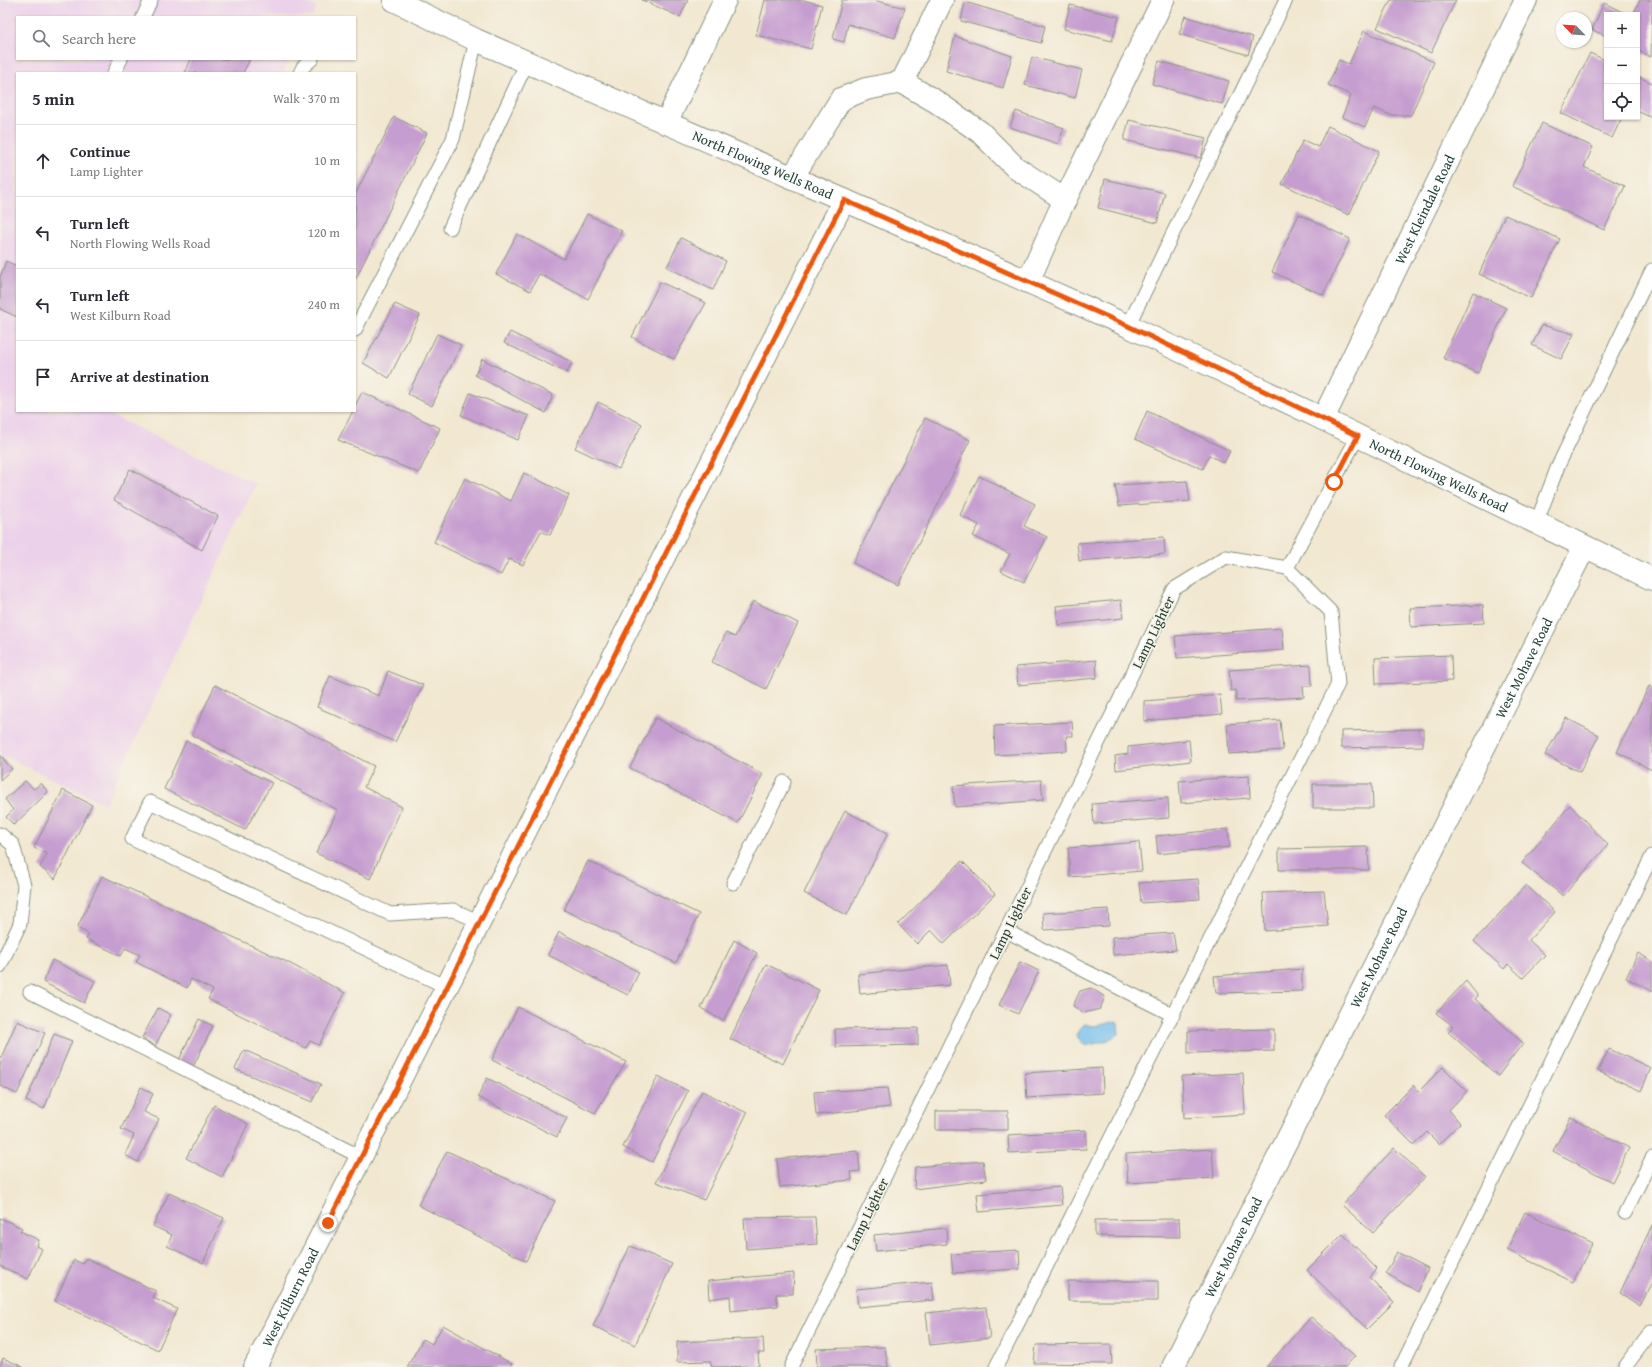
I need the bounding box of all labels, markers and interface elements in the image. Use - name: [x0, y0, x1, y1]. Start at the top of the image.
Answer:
- north arrow: [1556, 12, 1592, 48]
- map controls: [1604, 12, 1640, 120]
- button: +: [1604, 12, 1640, 48]
- search box: [16, 16, 356, 60]
- icon: search: [30, 27, 52, 49]
- text: Search here: [62, 28, 136, 49]
- button: −: [1604, 48, 1640, 84]
- button: locate: [1604, 84, 1640, 120]
- text: 5 min: [32, 86, 74, 111]
- text: Walk · 370 m: [273, 89, 340, 108]
- street label: North Flowing Wells Road: [689, 125, 837, 204]
- text: Continue: [70, 141, 131, 162]
- icon: ahead: [32, 150, 54, 172]
- text: 10 m: [314, 151, 340, 170]
- street label: West Kleindale Road: [1390, 151, 1460, 267]
- text: Lamp Lighter: [70, 162, 143, 181]
- text: Turn left: [70, 213, 129, 234]
- icon: left: [32, 222, 54, 244]
- text: 120 m: [308, 223, 340, 242]
- text: North Flowing Wells Road: [70, 234, 210, 253]
- text: Turn left: [70, 285, 129, 306]
- icon: left: [32, 294, 54, 316]
- text: 240 m: [308, 295, 340, 314]
- text: West Kilburn Road: [70, 306, 171, 325]
- icon: arrive: [32, 366, 54, 388]
- text: Arrive at destination: [70, 366, 209, 387]
- street label: North Flowing Wells Road: [1366, 433, 1512, 518]
- route start: [1325, 473, 1343, 491]
- street label: Lamp Lighter: [1127, 592, 1179, 672]
- street label: West Mohave Road: [1490, 614, 1558, 722]
- street label: Lamp Lighter: [984, 883, 1036, 963]
- street label: West Mohave Road: [1345, 904, 1412, 1011]
- street label: Lamp Lighter: [841, 1174, 893, 1254]
- street label: West Mohave Road: [1199, 1193, 1267, 1301]
- route end: [319, 1214, 337, 1232]
- street label: West Kilburn Road: [257, 1244, 324, 1350]

